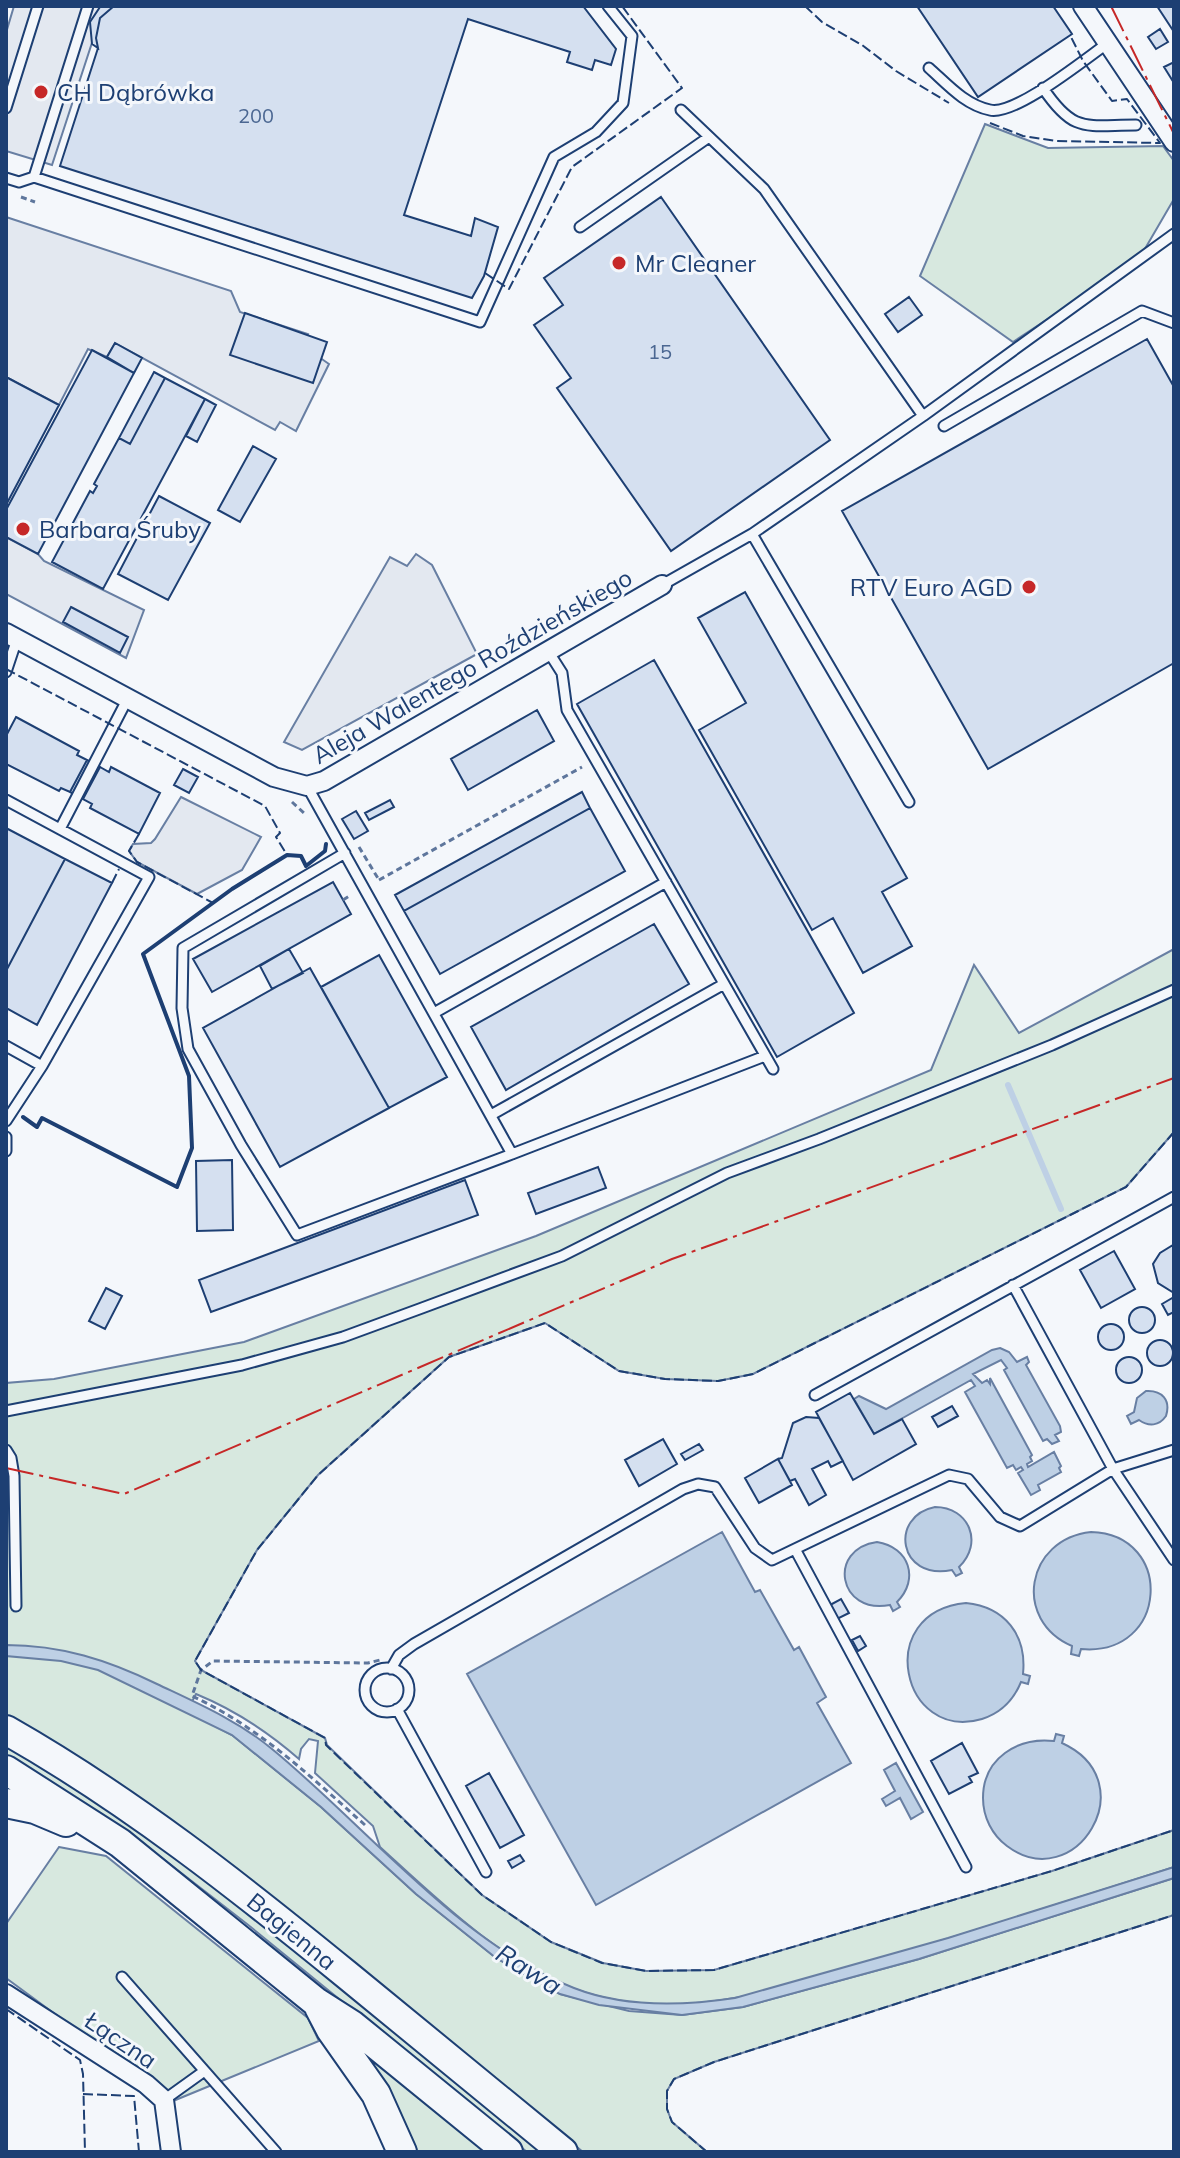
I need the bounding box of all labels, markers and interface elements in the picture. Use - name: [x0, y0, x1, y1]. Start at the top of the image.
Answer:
- place label: CH Dąbrówka: [57, 77, 214, 107]
- marker: CH Dąbrówka: [32, 83, 50, 101]
- house number: 200: [238, 103, 274, 128]
- place label: Mr Cleaner: [635, 248, 756, 278]
- marker: Mr Cleaner: [610, 254, 628, 272]
- house number: 15: [648, 339, 672, 364]
- place label: Barbara Śruby: [39, 514, 201, 544]
- marker: Barbara Śruby: [14, 520, 32, 538]
- street label: Aleja Walentego Roździeńskiego: [307, 562, 637, 770]
- place label: RTV Euro AGD: [850, 572, 1013, 602]
- marker: RTV Euro AGD: [1020, 578, 1038, 596]
- street label: Bagienna: [241, 1886, 343, 1976]
- water label: Rawa: [490, 1936, 568, 2002]
- street label: Łączna: [79, 2005, 163, 2075]

